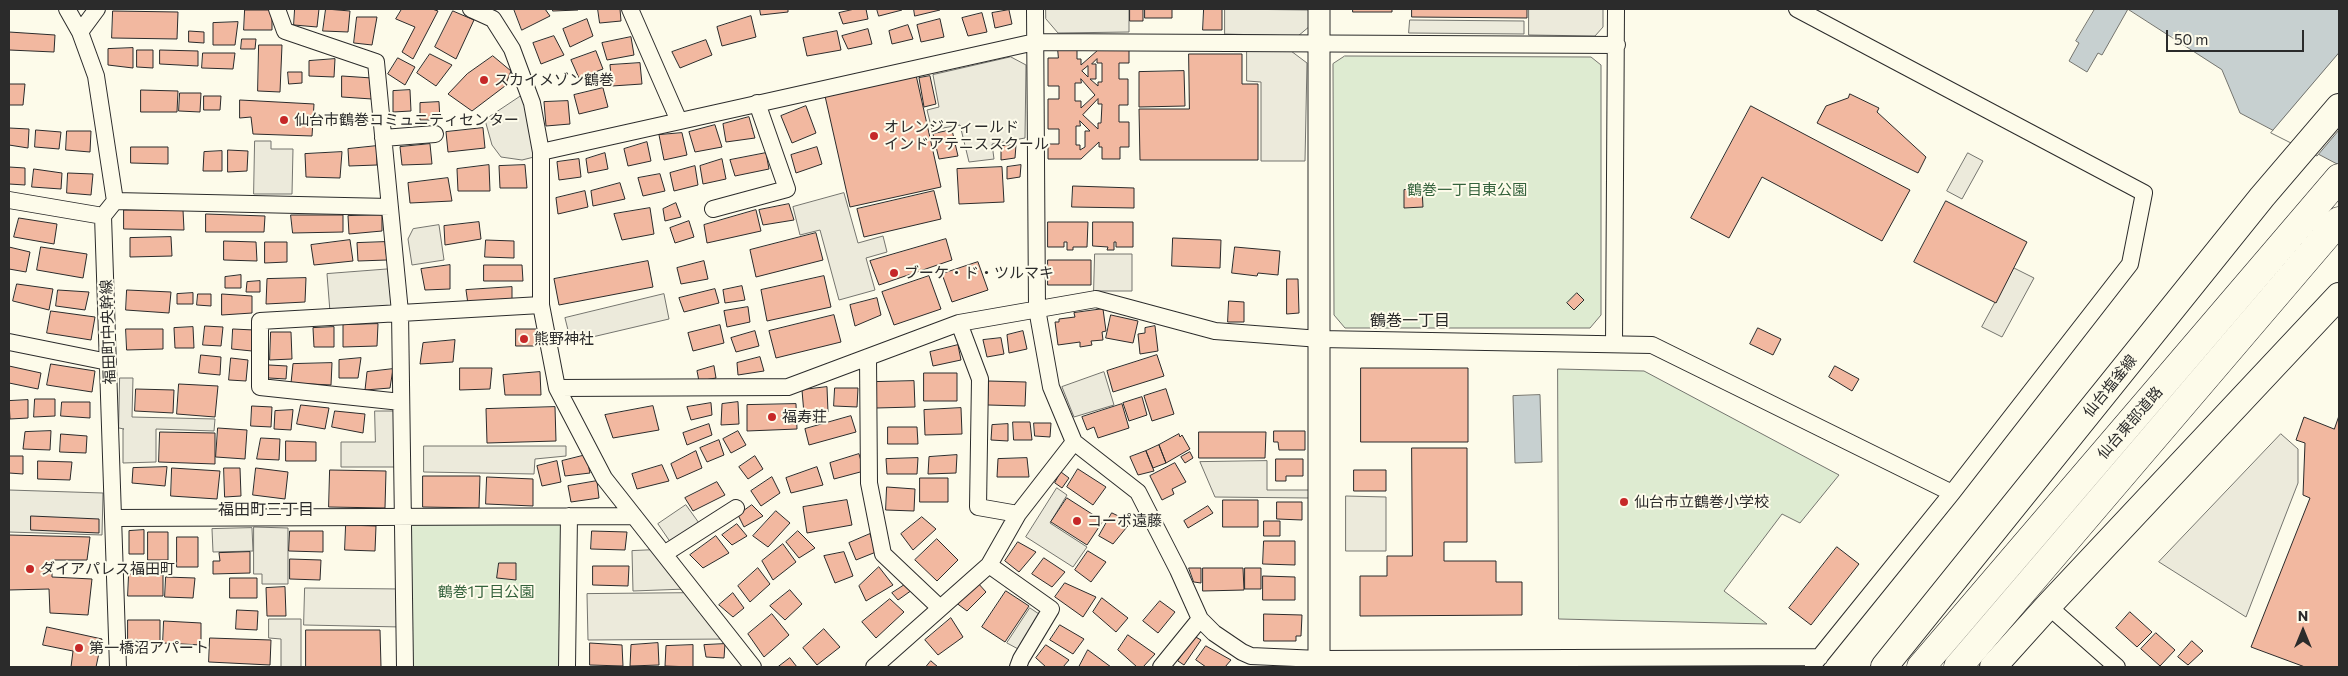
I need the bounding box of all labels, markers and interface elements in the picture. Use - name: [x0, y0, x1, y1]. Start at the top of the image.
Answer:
- scale bar: [2168, 20, 2306, 52]
- text: 50 m: [2174, 30, 2208, 48]
- place label: スカイメゾン鶴巻: [494, 71, 614, 89]
- marker: スカイメゾン鶴巻: [478, 74, 490, 86]
- place label: 仙台市鶴巻コミュニティセンター: [294, 111, 519, 129]
- marker: 仙台市鶴巻コミュニティセンター: [278, 114, 290, 126]
- place label: オレンジフィールド インドアテニススクール: [884, 118, 1049, 153]
- marker: オレンジフィールド インドアテニススクール: [868, 130, 880, 142]
- park label: 鶴巻一丁目東公園: [1407, 181, 1527, 199]
- place label: ブーケ・ド・ツルマキ: [904, 264, 1054, 282]
- marker: ブーケ・ド・ツルマキ: [888, 267, 900, 279]
- street label: 福田町中央幹線: [97, 279, 119, 385]
- district label: 鶴巻一丁目: [1370, 311, 1450, 331]
- place label: 熊野神社: [534, 330, 594, 348]
- marker: 熊野神社: [518, 333, 530, 345]
- street label: 仙台塩釜線: [2079, 351, 2141, 421]
- street label: 仙台東部道路: [2094, 383, 2166, 463]
- place label: 福寿荘: [782, 408, 827, 426]
- marker: 福寿荘: [766, 411, 778, 423]
- place label: 仙台市立鶴巻小学校: [1634, 493, 1769, 511]
- marker: 仙台市立鶴巻小学校: [1618, 496, 1630, 508]
- district label: 福田町三丁目: [218, 500, 314, 520]
- place label: コーポ遠藤: [1087, 512, 1162, 530]
- marker: コーポ遠藤: [1071, 515, 1083, 527]
- place label: ダイアパレス福田町: [40, 560, 175, 578]
- marker: ダイアパレス福田町: [24, 563, 36, 575]
- park label: 鶴巻1丁目公園: [438, 583, 534, 601]
- north arrow: [2278, 606, 2328, 656]
- text: N: [2298, 607, 2308, 624]
- place label: 第一橋沼アパート: [89, 639, 209, 657]
- marker: 第一橋沼アパート: [73, 642, 85, 654]

